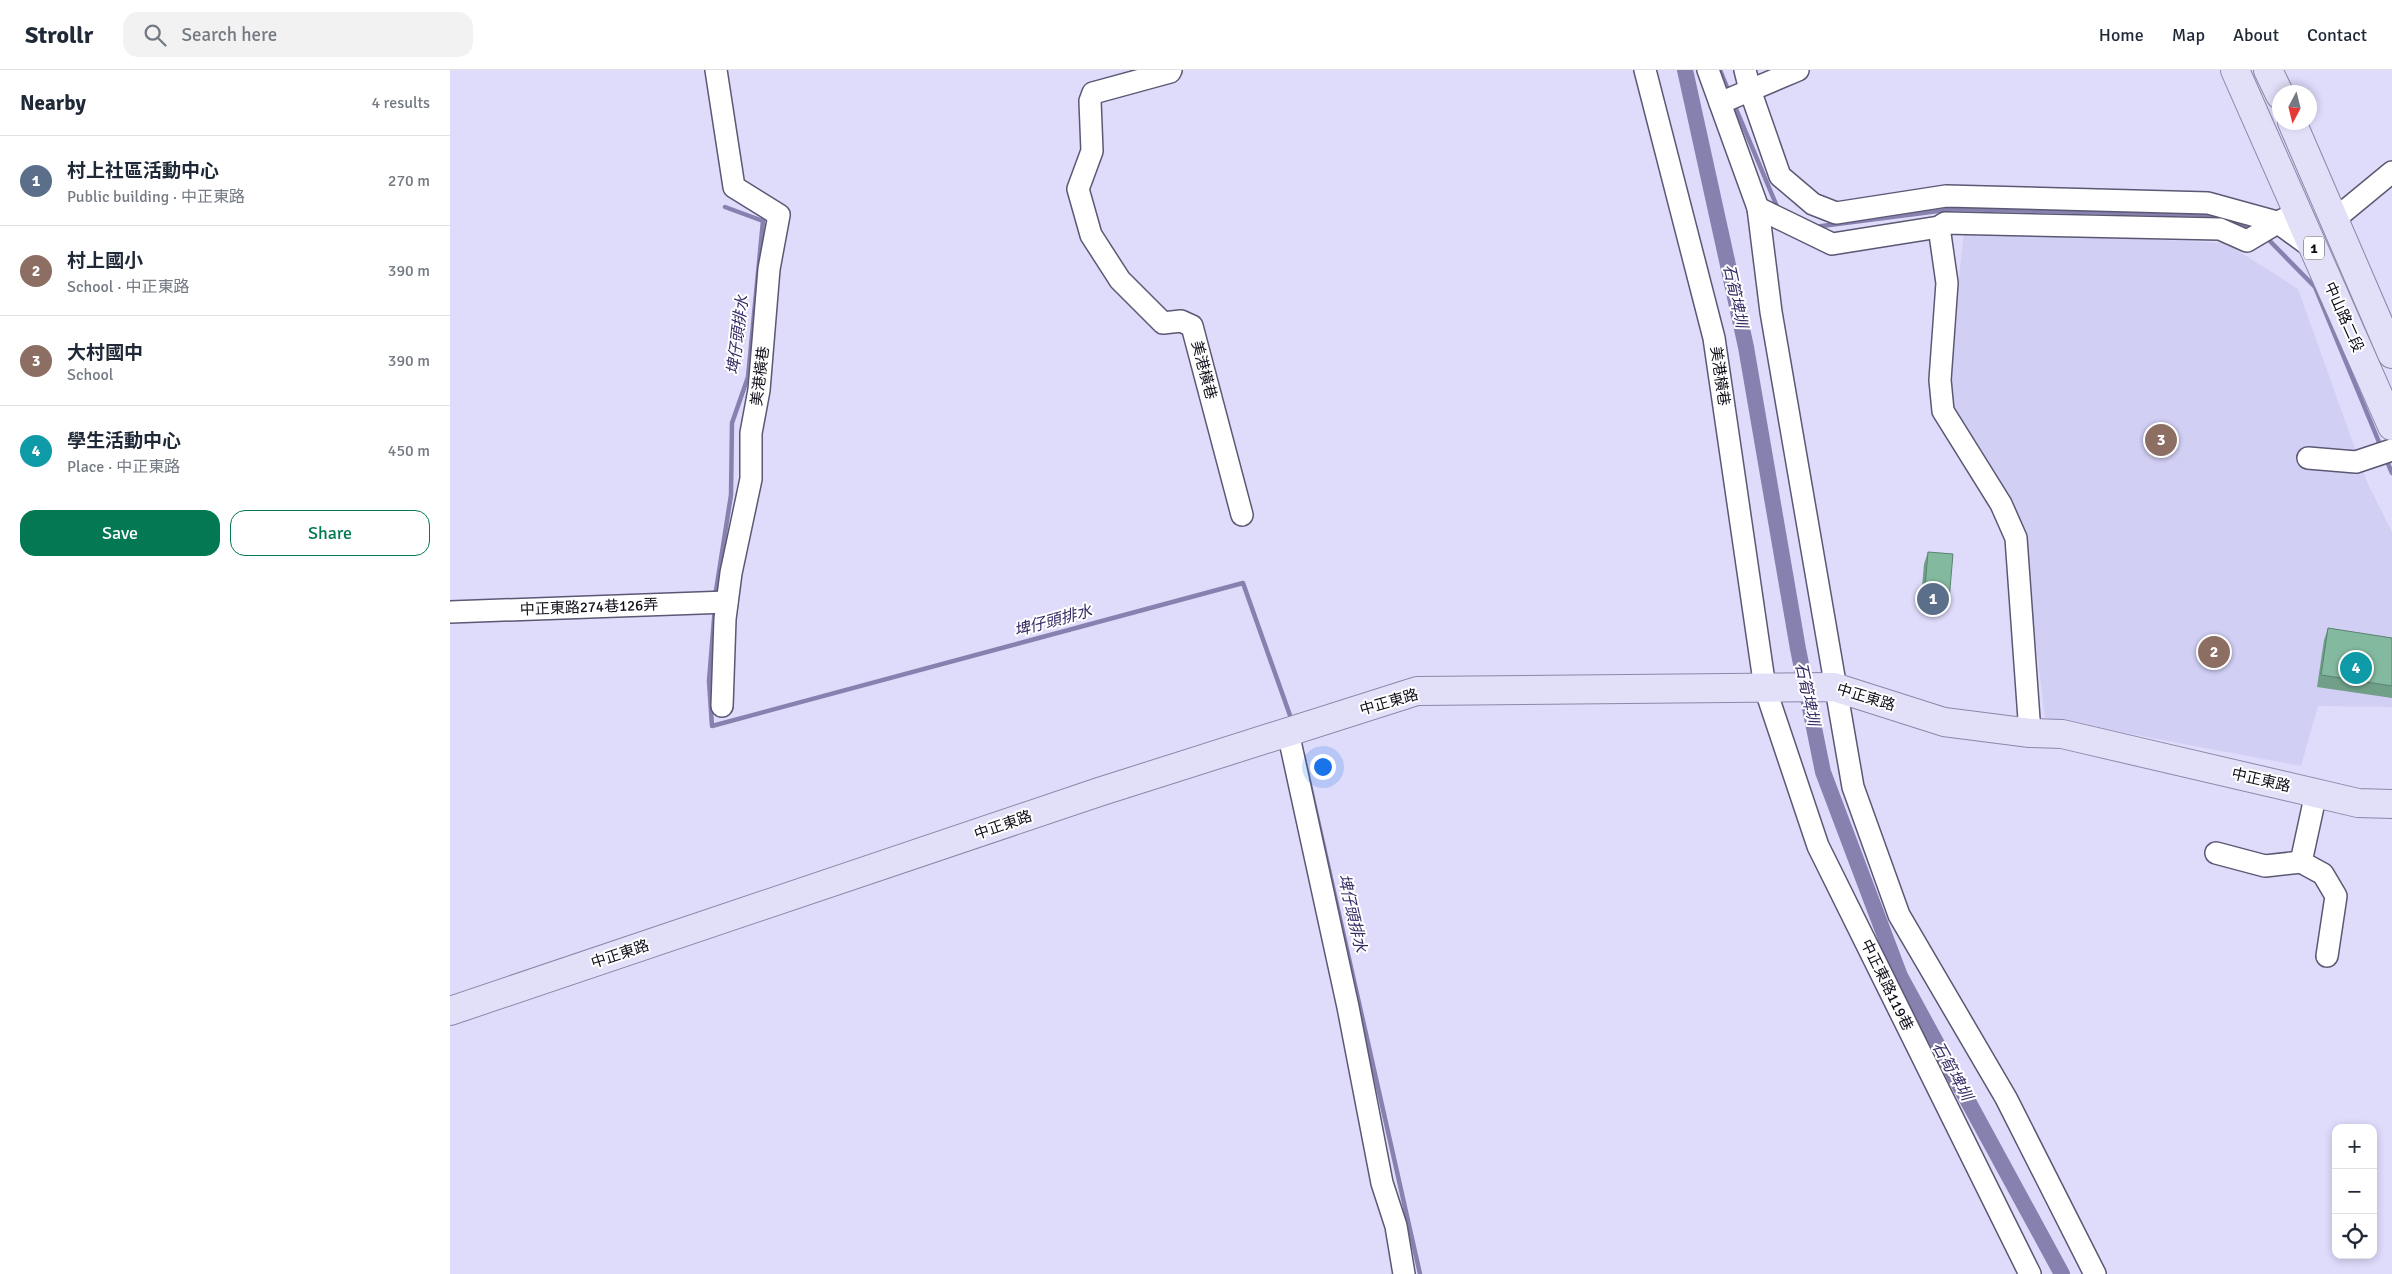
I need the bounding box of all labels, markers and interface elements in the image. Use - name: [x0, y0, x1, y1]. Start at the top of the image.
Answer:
- search box: [123, 12, 473, 57]
- text: Strollr: [25, 20, 93, 50]
- icon: search: [141, 21, 169, 49]
- text: Search here: [181, 23, 277, 47]
- text: Home: [2099, 24, 2144, 46]
- text: Map: [2172, 24, 2205, 46]
- text: About: [2233, 24, 2279, 46]
- text: Contact: [2307, 24, 2367, 46]
- north arrow: [2272, 85, 2317, 130]
- text: Nearby: [20, 90, 86, 116]
- text: 4 results: [371, 93, 430, 113]
- text: 村上社區活動中心: [67, 159, 219, 183]
- text: 1: [32, 171, 40, 191]
- text: 270 m: [388, 171, 430, 191]
- text: Public building · 中正東路: [67, 187, 245, 207]
- road number: 1: [2304, 237, 2324, 260]
- text: 村上國小: [67, 249, 143, 273]
- text: 2: [32, 261, 40, 281]
- text: 390 m: [388, 261, 430, 281]
- water label: 石筍埤圳: [1719, 263, 1752, 331]
- text: School · 中正東路: [67, 277, 189, 297]
- street label: 中山路二段: [2321, 279, 2367, 355]
- water label: 埤仔頭排水: [723, 293, 753, 376]
- street label: 美港橫巷: [1188, 339, 1220, 401]
- text: 大村國中: [67, 341, 143, 365]
- street label: 美港橫巷: [747, 345, 773, 407]
- street label: 美港橫巷: [1707, 345, 1733, 407]
- text: 3: [32, 351, 40, 371]
- text: 390 m: [388, 351, 430, 371]
- text: School: [67, 365, 113, 385]
- pin: 3: [2145, 421, 2177, 459]
- text: 學生活動中心: [67, 429, 181, 453]
- text: 4: [32, 441, 40, 461]
- text: 450 m: [388, 441, 430, 461]
- text: Place · 中正東路: [67, 457, 180, 477]
- button: Save: [20, 510, 220, 556]
- button: Share: [230, 510, 430, 556]
- pin: 1: [1917, 580, 1949, 618]
- street label: 中正東路274巷126弄: [519, 596, 659, 618]
- water label: 埤仔頭排水: [1012, 601, 1095, 641]
- pin: 2: [2198, 633, 2230, 671]
- pin: 4: [2340, 649, 2372, 687]
- water label: 石筍埤圳: [1791, 661, 1824, 729]
- street label: 中正東路: [1835, 680, 1897, 714]
- street label: 中正東路: [1358, 685, 1420, 719]
- your location: [1310, 754, 1336, 780]
- street label: 中正東路: [2230, 764, 2292, 796]
- street label: 中正東路: [972, 807, 1034, 843]
- water label: 埤仔頭排水: [1333, 872, 1371, 955]
- street label: 中正東路: [589, 936, 651, 972]
- street label: 中正東路119巷: [1857, 936, 1917, 1034]
- water label: 石筍埤圳: [1928, 1038, 1977, 1106]
- map controls: [2332, 1124, 2377, 1259]
- button: +: [2332, 1124, 2377, 1169]
- button: −: [2332, 1169, 2377, 1214]
- button: locate: [2332, 1214, 2377, 1259]

